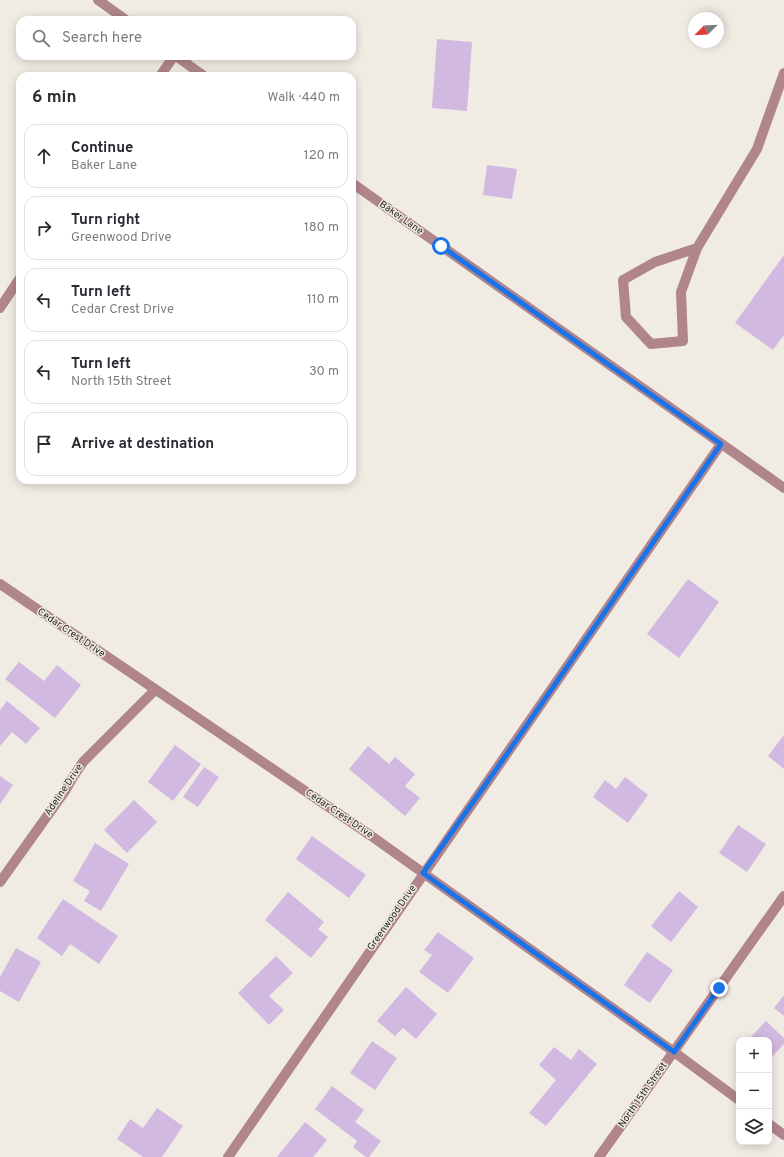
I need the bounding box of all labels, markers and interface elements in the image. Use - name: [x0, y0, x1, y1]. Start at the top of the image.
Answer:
- north arrow: [688, 12, 724, 48]
- search box: [16, 16, 356, 60]
- icon: search: [30, 27, 52, 49]
- text: Search here: [62, 29, 142, 48]
- text: 6 min: [32, 87, 76, 109]
- text: Walk · 440 m: [268, 90, 340, 106]
- text: Continue: [71, 139, 133, 158]
- icon: ahead: [33, 145, 55, 167]
- text: 120 m: [304, 148, 339, 164]
- text: Baker Lane: [71, 158, 137, 174]
- street label: Baker Lane: [376, 198, 426, 238]
- text: Turn right: [71, 211, 140, 230]
- icon: right: [33, 217, 55, 239]
- text: 180 m: [304, 220, 339, 236]
- text: Greenwood Drive: [71, 230, 171, 246]
- route start: [432, 237, 450, 255]
- text: Turn left: [71, 283, 131, 302]
- icon: left: [33, 289, 55, 311]
- text: 110 m: [307, 292, 339, 308]
- text: Cedar Crest Drive: [71, 302, 174, 318]
- text: Turn left: [71, 355, 131, 374]
- icon: left: [33, 361, 55, 383]
- text: 30 m: [309, 364, 339, 380]
- text: North 15th Street: [71, 374, 171, 390]
- icon: arrive: [33, 433, 55, 455]
- text: Arrive at destination: [71, 435, 214, 454]
- street label: Cedar Crest Drive: [35, 605, 107, 661]
- street label: Adeline Drive: [42, 761, 86, 819]
- street label: Cedar Crest Drive: [303, 786, 375, 842]
- street label: Greenwood Drive: [365, 883, 419, 953]
- route end: [710, 979, 728, 997]
- map controls: [736, 1037, 772, 1145]
- button: +: [736, 1037, 772, 1073]
- street label: North 15th Street: [616, 1059, 671, 1130]
- button: −: [736, 1073, 772, 1109]
- button: layers: [736, 1109, 772, 1145]

